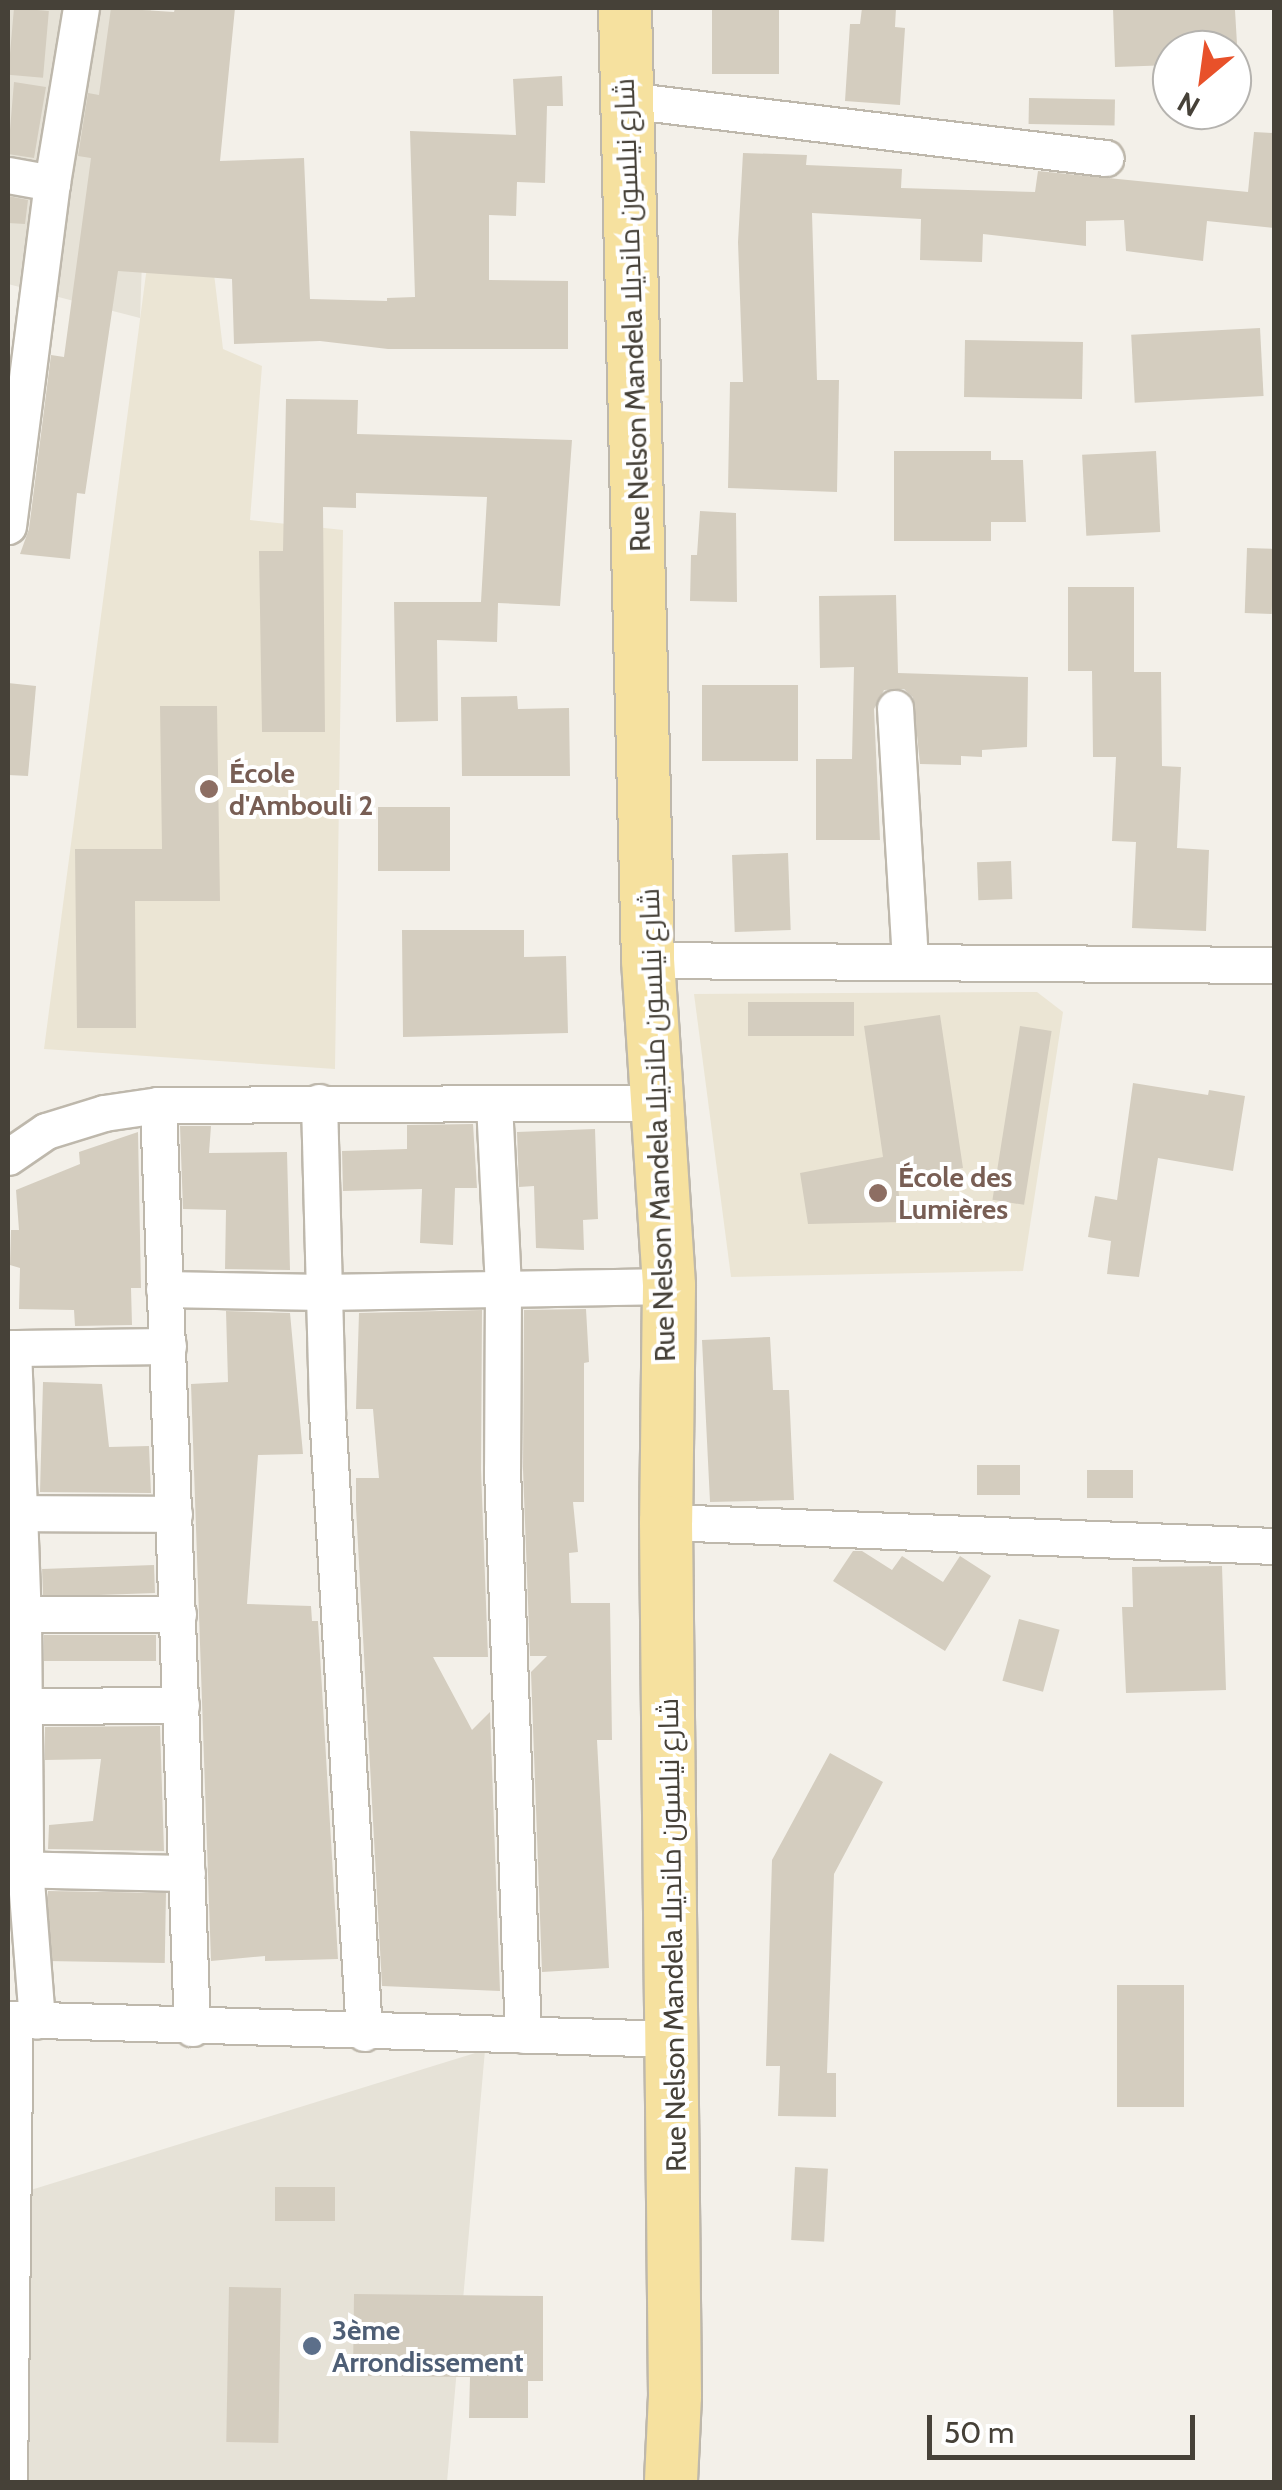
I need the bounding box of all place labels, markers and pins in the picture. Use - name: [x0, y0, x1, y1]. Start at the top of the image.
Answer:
- place label: École d'Ambouli 2: [229, 756, 373, 822]
- marker: École d'Ambouli 2: [198, 778, 220, 800]
- place label: École des Lumières: [898, 1160, 1012, 1226]
- marker: École des Lumières: [867, 1182, 889, 1204]
- place label: 3ème Arrondissement: [332, 2313, 524, 2379]
- marker: 3ème Arrondissement: [301, 2335, 323, 2357]

